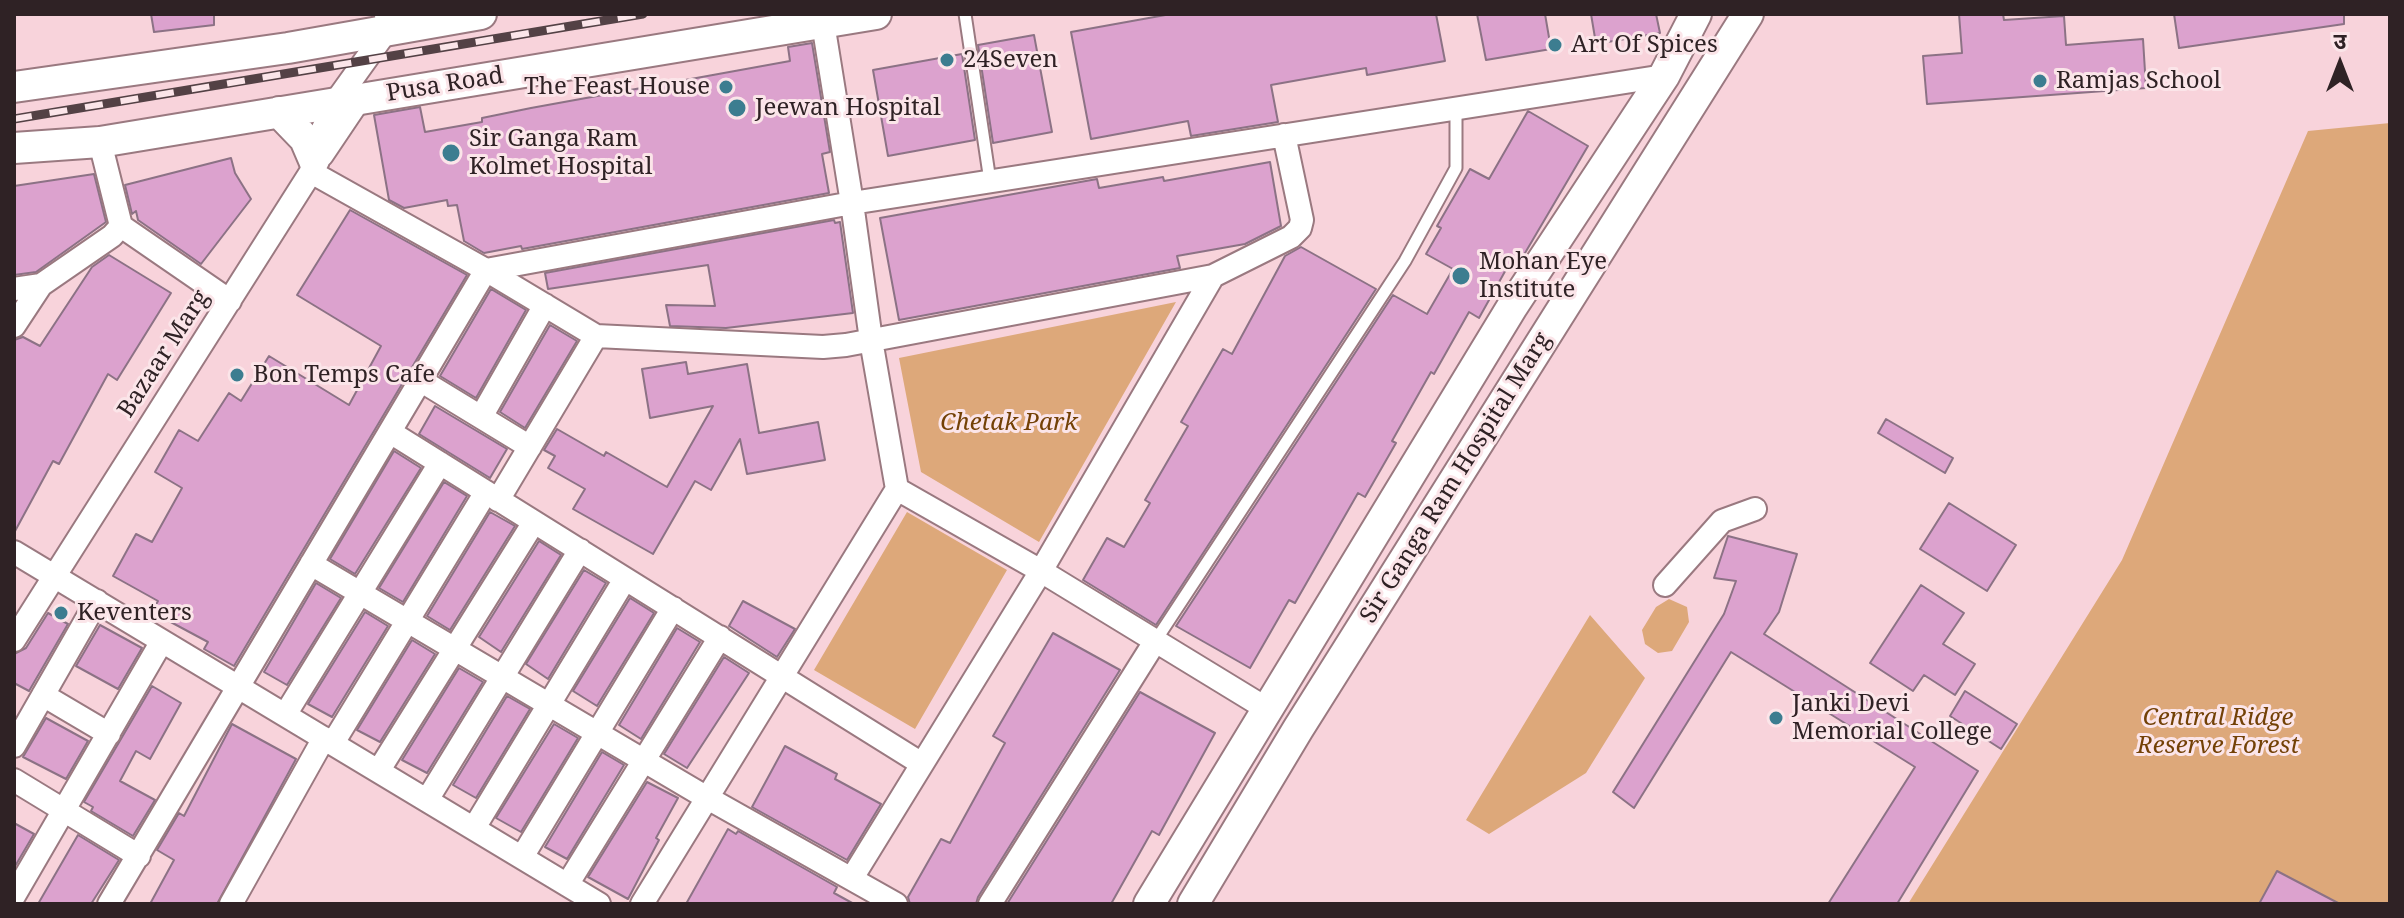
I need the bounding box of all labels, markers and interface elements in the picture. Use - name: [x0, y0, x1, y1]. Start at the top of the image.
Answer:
- north arrow: [2300, 24, 2380, 104]
- text: उ: [2334, 25, 2346, 55]
- place label: Art Of Spices: [1571, 31, 1718, 59]
- marker: Art Of Spices: [1546, 36, 1564, 54]
- place label: 24Seven: [963, 46, 1058, 74]
- marker: 24Seven: [938, 51, 956, 69]
- street label: Pusa Road: [384, 62, 506, 108]
- place label: Ramjas School: [2056, 67, 2221, 95]
- marker: Ramjas School: [2031, 72, 2049, 90]
- place label: The Feast House: [524, 73, 710, 101]
- marker: The Feast House: [717, 78, 735, 96]
- place label: Jeewan Hospital: [755, 94, 941, 122]
- marker: Jeewan Hospital: [726, 97, 748, 119]
- place label: Sir Ganga Ram Kolmet Hospital: [469, 125, 652, 181]
- marker: Sir Ganga Ram Kolmet Hospital: [440, 142, 462, 164]
- place label: Mohan Eye Institute: [1479, 248, 1607, 304]
- marker: Mohan Eye Institute: [1450, 265, 1472, 287]
- street label: Bazaar Marg: [112, 285, 216, 423]
- street label: Sir Ganga Ram Hospital Marg: [1354, 327, 1558, 629]
- place label: Bon Temps Cafe: [253, 361, 435, 389]
- marker: Bon Temps Cafe: [228, 366, 246, 384]
- park label: Chetak Park: [940, 409, 1078, 437]
- place label: Keventers: [77, 599, 192, 627]
- marker: Keventers: [52, 604, 70, 622]
- place label: Janki Devi Memorial College: [1792, 690, 1992, 746]
- park label: Central Ridge Reserve Forest: [2137, 704, 2299, 760]
- marker: Janki Devi Memorial College: [1767, 709, 1785, 727]

